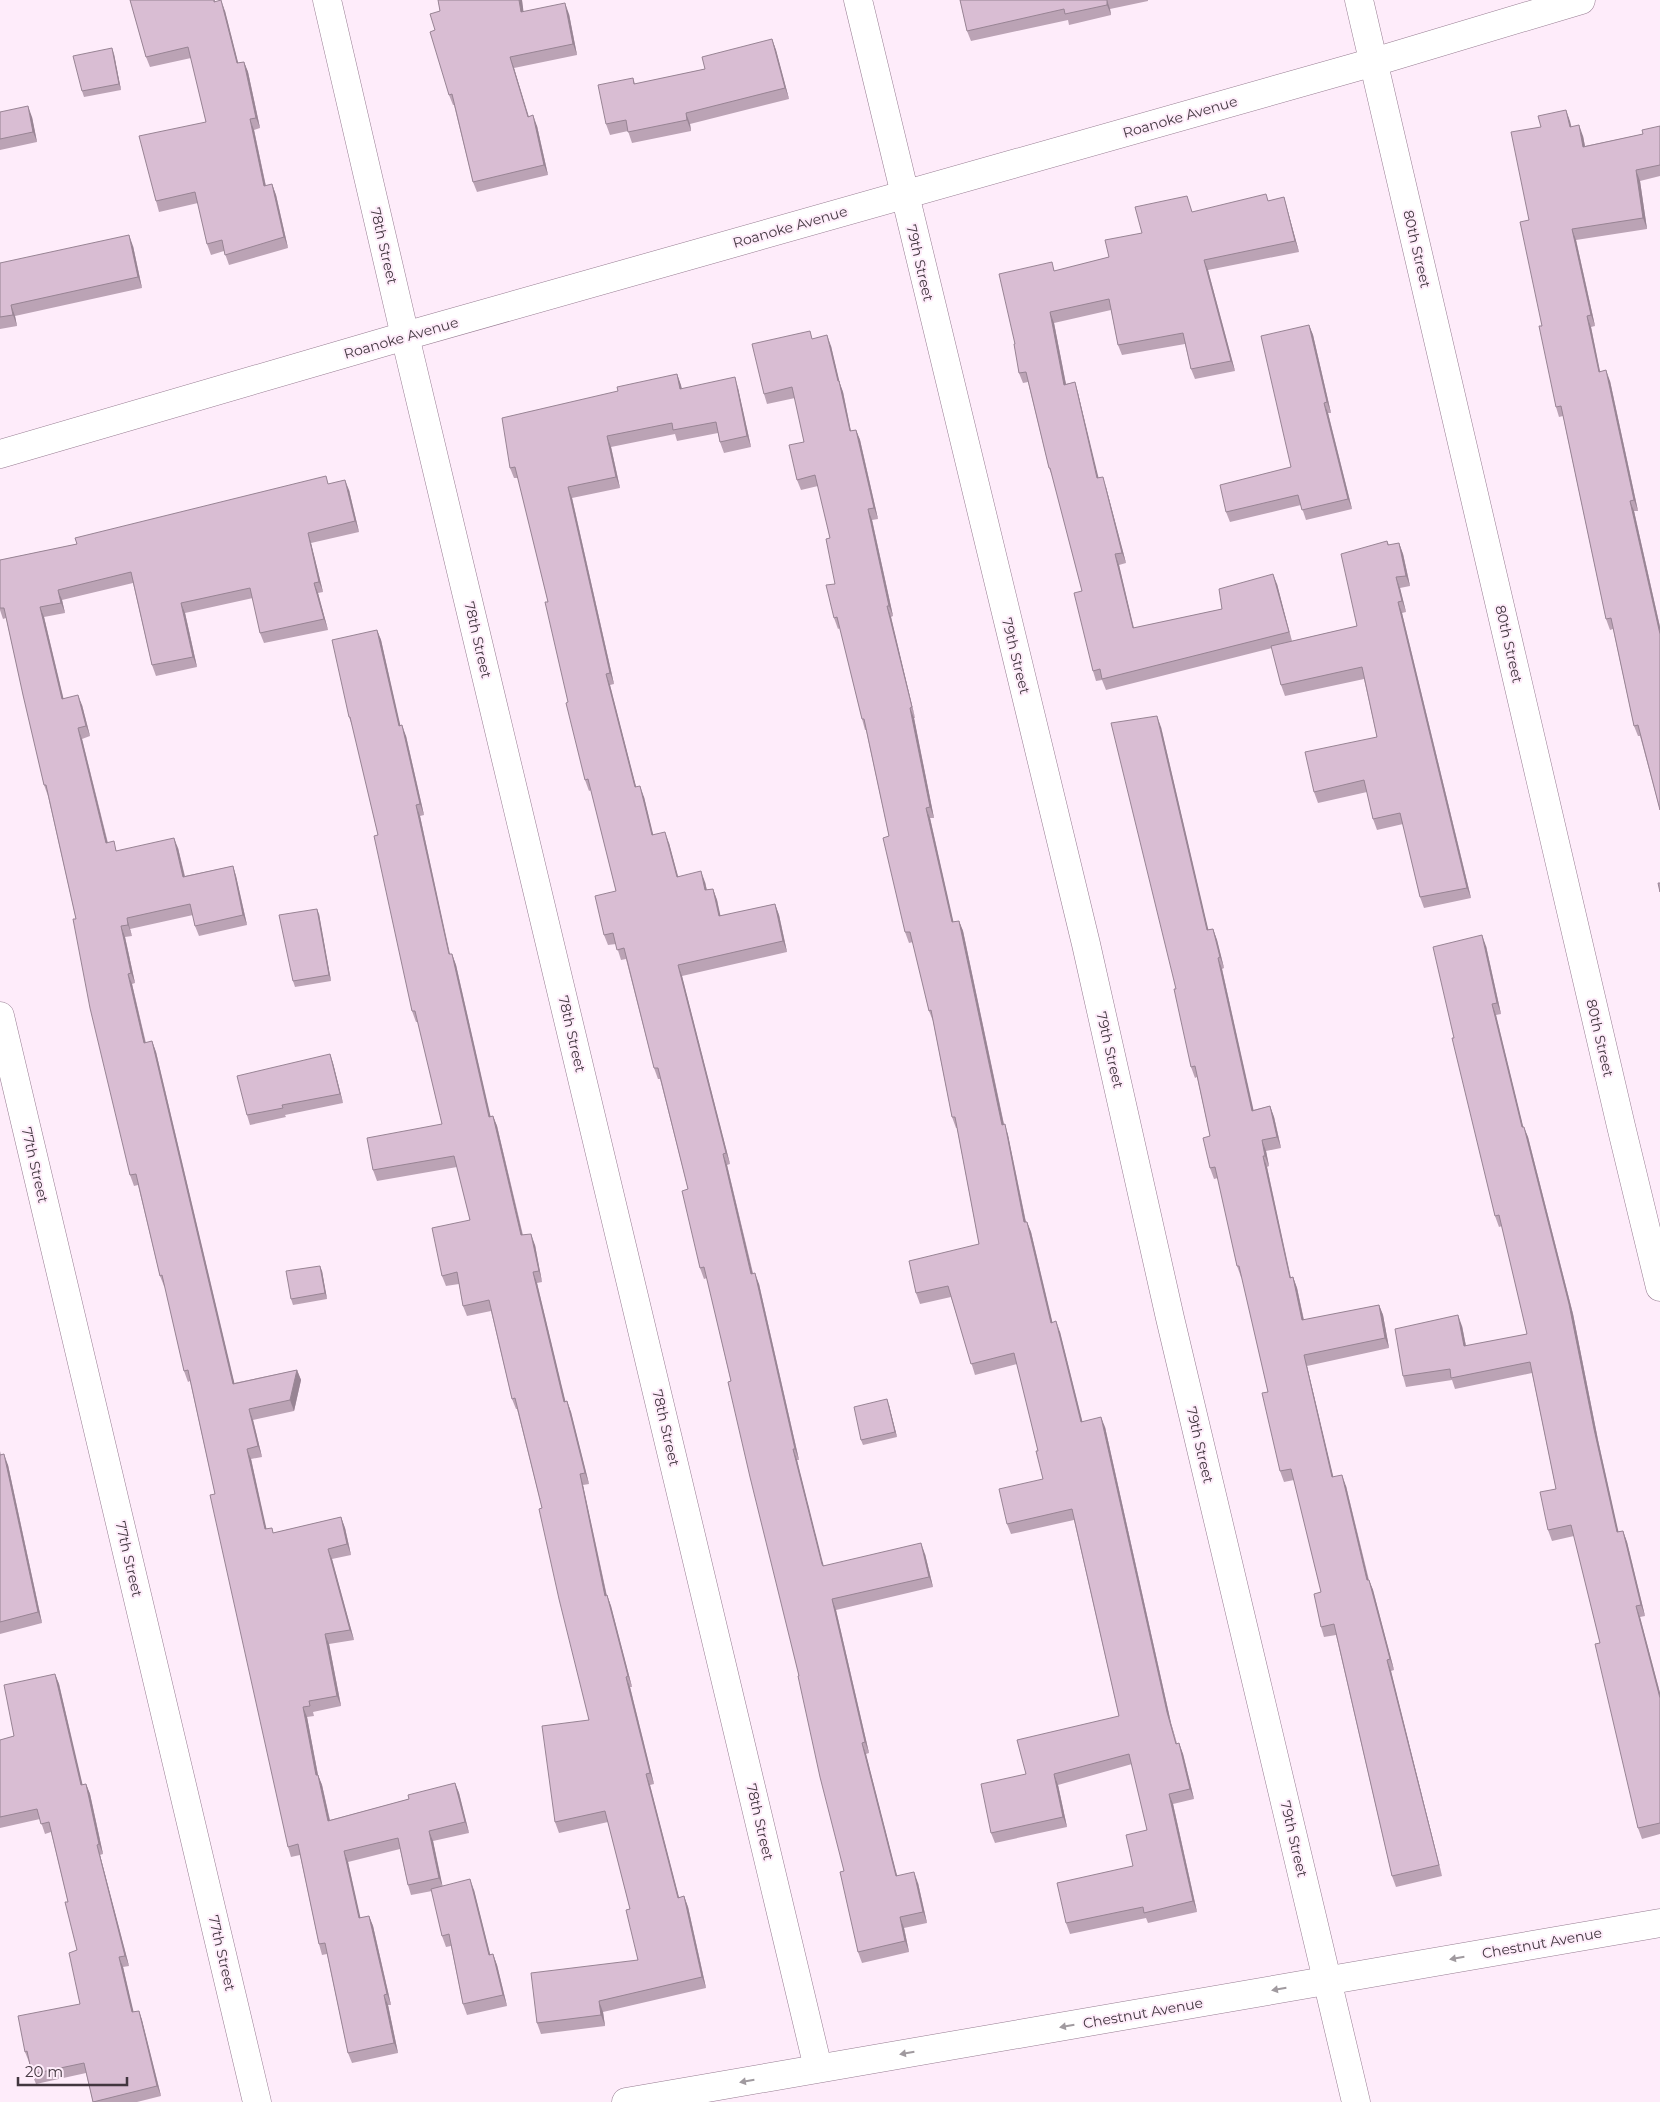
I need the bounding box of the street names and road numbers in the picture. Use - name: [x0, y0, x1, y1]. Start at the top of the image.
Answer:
- street label: Roanoke Avenue: [1121, 92, 1239, 142]
- street label: Roanoke Avenue: [731, 202, 849, 252]
- street label: 78th Street: [366, 206, 402, 286]
- street label: 80th Street: [1399, 208, 1435, 290]
- street label: 79th Street: [902, 223, 938, 303]
- street label: Roanoke Avenue: [342, 313, 460, 363]
- street label: 78th Street: [460, 600, 496, 680]
- street label: 80th Street: [1491, 603, 1527, 685]
- street label: 79th Street: [998, 616, 1034, 696]
- street label: 78th Street: [554, 994, 590, 1074]
- street label: 80th Street: [1582, 997, 1618, 1079]
- street label: 79th Street: [1092, 1010, 1128, 1090]
- street label: 77th Street: [18, 1125, 53, 1205]
- street label: 78th Street: [648, 1388, 684, 1468]
- street label: 79th Street: [1182, 1405, 1218, 1485]
- street label: 77th Street: [112, 1519, 147, 1599]
- street label: 78th Street: [742, 1782, 778, 1862]
- street label: 79th Street: [1276, 1799, 1312, 1879]
- street label: 77th Street: [205, 1913, 240, 1993]
- street label: Chestnut Avenue: [1481, 1924, 1603, 1962]
- street label: Chestnut Avenue: [1082, 1994, 1204, 2032]

